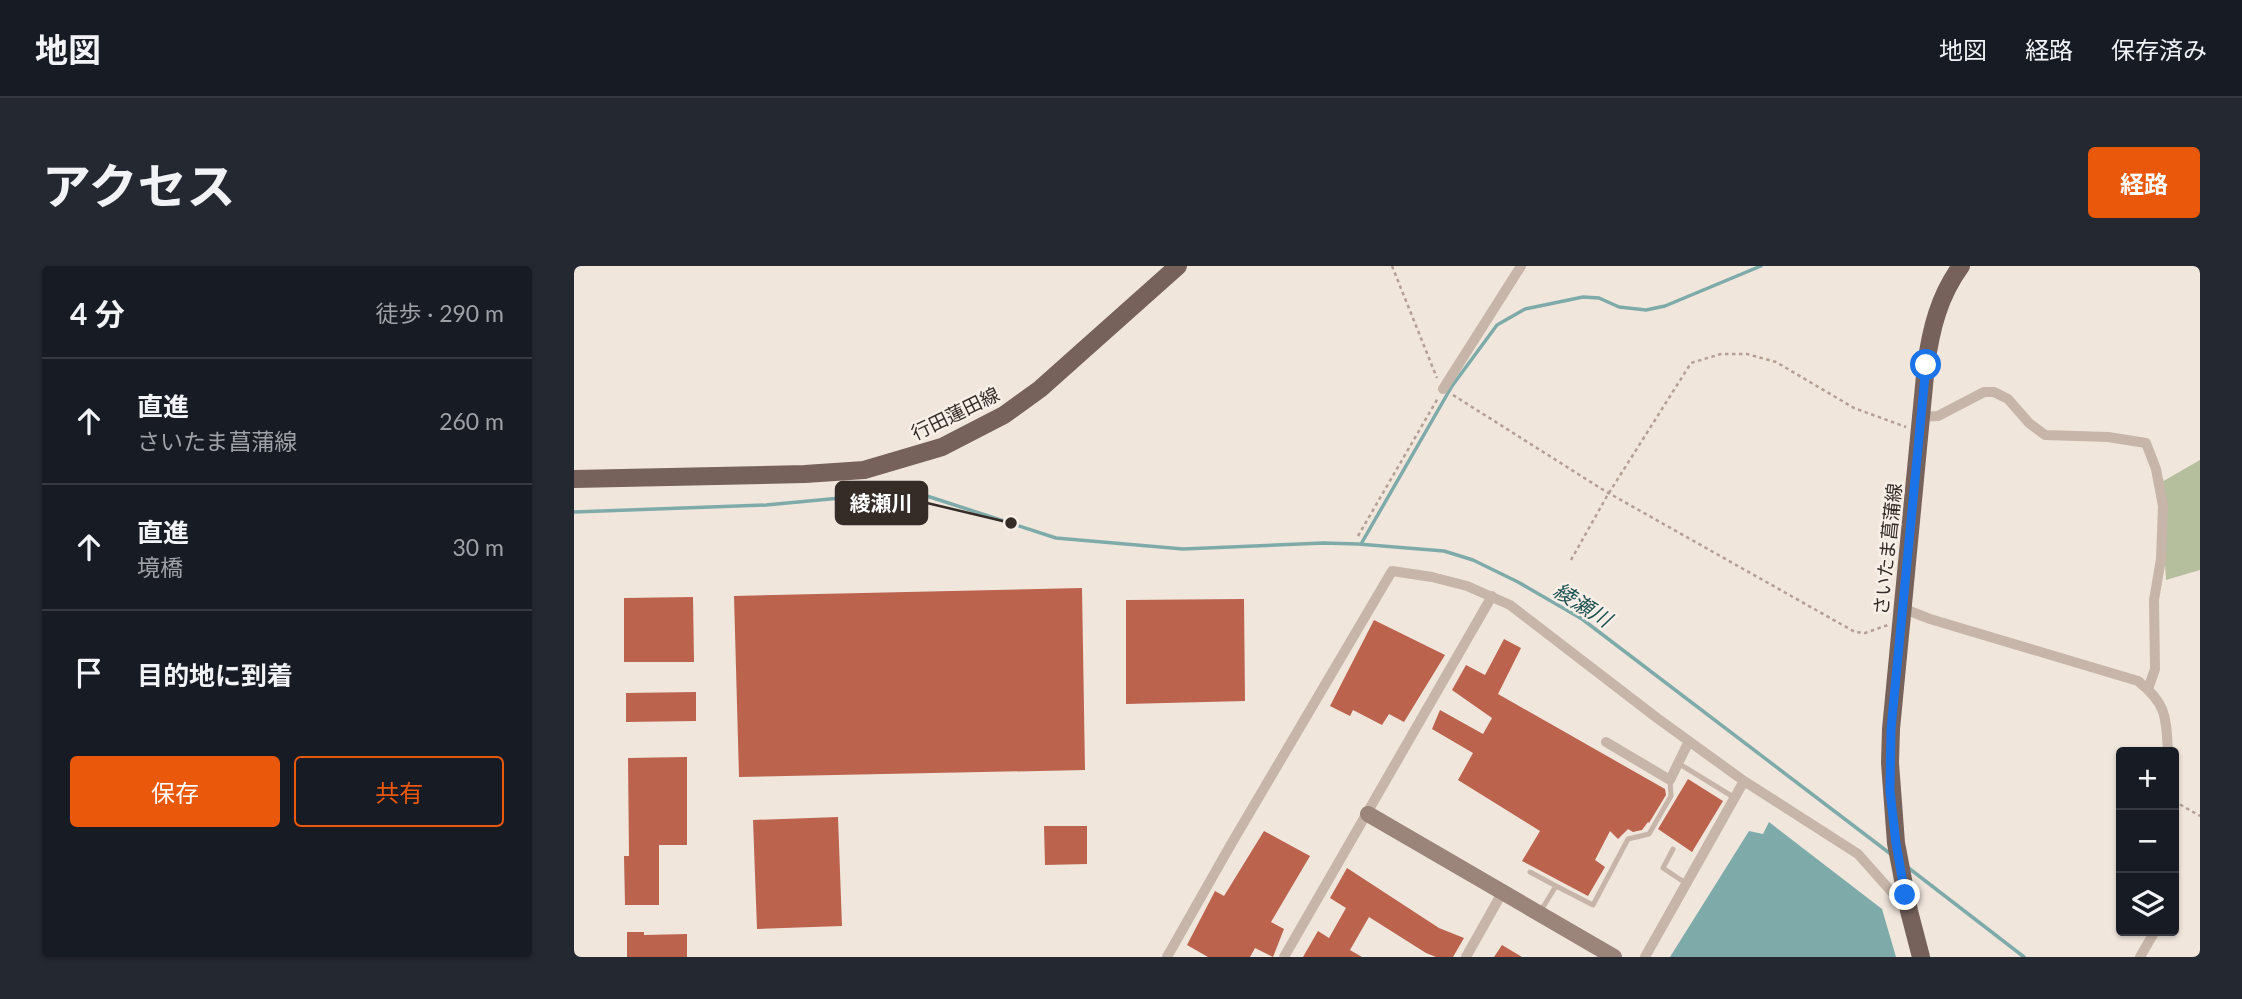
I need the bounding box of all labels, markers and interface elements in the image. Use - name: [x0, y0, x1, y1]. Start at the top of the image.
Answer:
- text: 地図: [35, 29, 101, 69]
- text: 地図: [1939, 35, 1987, 64]
- text: 経路: [2025, 35, 2073, 64]
- text: 保存済み: [2111, 35, 2207, 64]
- button: 経路: [2088, 147, 2200, 218]
- text: アクセス: [42, 156, 236, 214]
- text: 4 分: [70, 295, 125, 331]
- text: 徒歩 · 290 m: [375, 299, 504, 327]
- route start: [1910, 349, 1941, 380]
- street label: 行田蓮田線: [907, 382, 1003, 444]
- text: 直進: [137, 390, 189, 422]
- icon: ahead: [70, 402, 108, 440]
- text: 260 m: [439, 407, 504, 435]
- text: さいたま菖蒲線: [137, 427, 297, 455]
- callout: 綾瀬川: [836, 482, 927, 524]
- street label: さいたま菖蒲線: [1869, 482, 1905, 616]
- text: 綾瀬川: [850, 490, 913, 515]
- text: 直進: [137, 516, 189, 548]
- icon: ahead: [70, 528, 108, 566]
- text: 30 m: [453, 533, 504, 561]
- text: 境橋: [137, 553, 183, 581]
- water label: 綾瀬川: [1550, 577, 1618, 632]
- icon: arrive: [70, 654, 108, 692]
- text: 目的地に到着: [137, 659, 293, 691]
- map controls: [2116, 747, 2179, 936]
- button: +: [2116, 747, 2179, 810]
- button: 保存: [70, 756, 280, 827]
- button: 共有: [294, 756, 504, 827]
- button: −: [2116, 810, 2179, 873]
- button: layers: [2116, 873, 2179, 936]
- route end: [1889, 879, 1920, 910]

